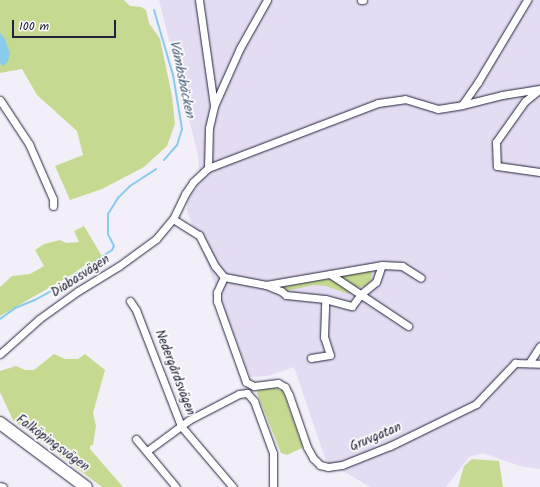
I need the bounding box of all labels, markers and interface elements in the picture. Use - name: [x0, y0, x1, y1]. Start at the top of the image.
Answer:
- scale bar: [14, 12, 118, 38]
- text: 100 m: [19, 17, 49, 36]
- water label: Våmbsbäcken: [166, 39, 198, 119]
- street label: Diabasvägen: [49, 252, 113, 302]
- street label: Nedergårdsvägen: [151, 328, 197, 418]
- street label: Falköpingsvägen: [12, 412, 92, 476]
- street label: Gruvgatan: [348, 420, 404, 456]

